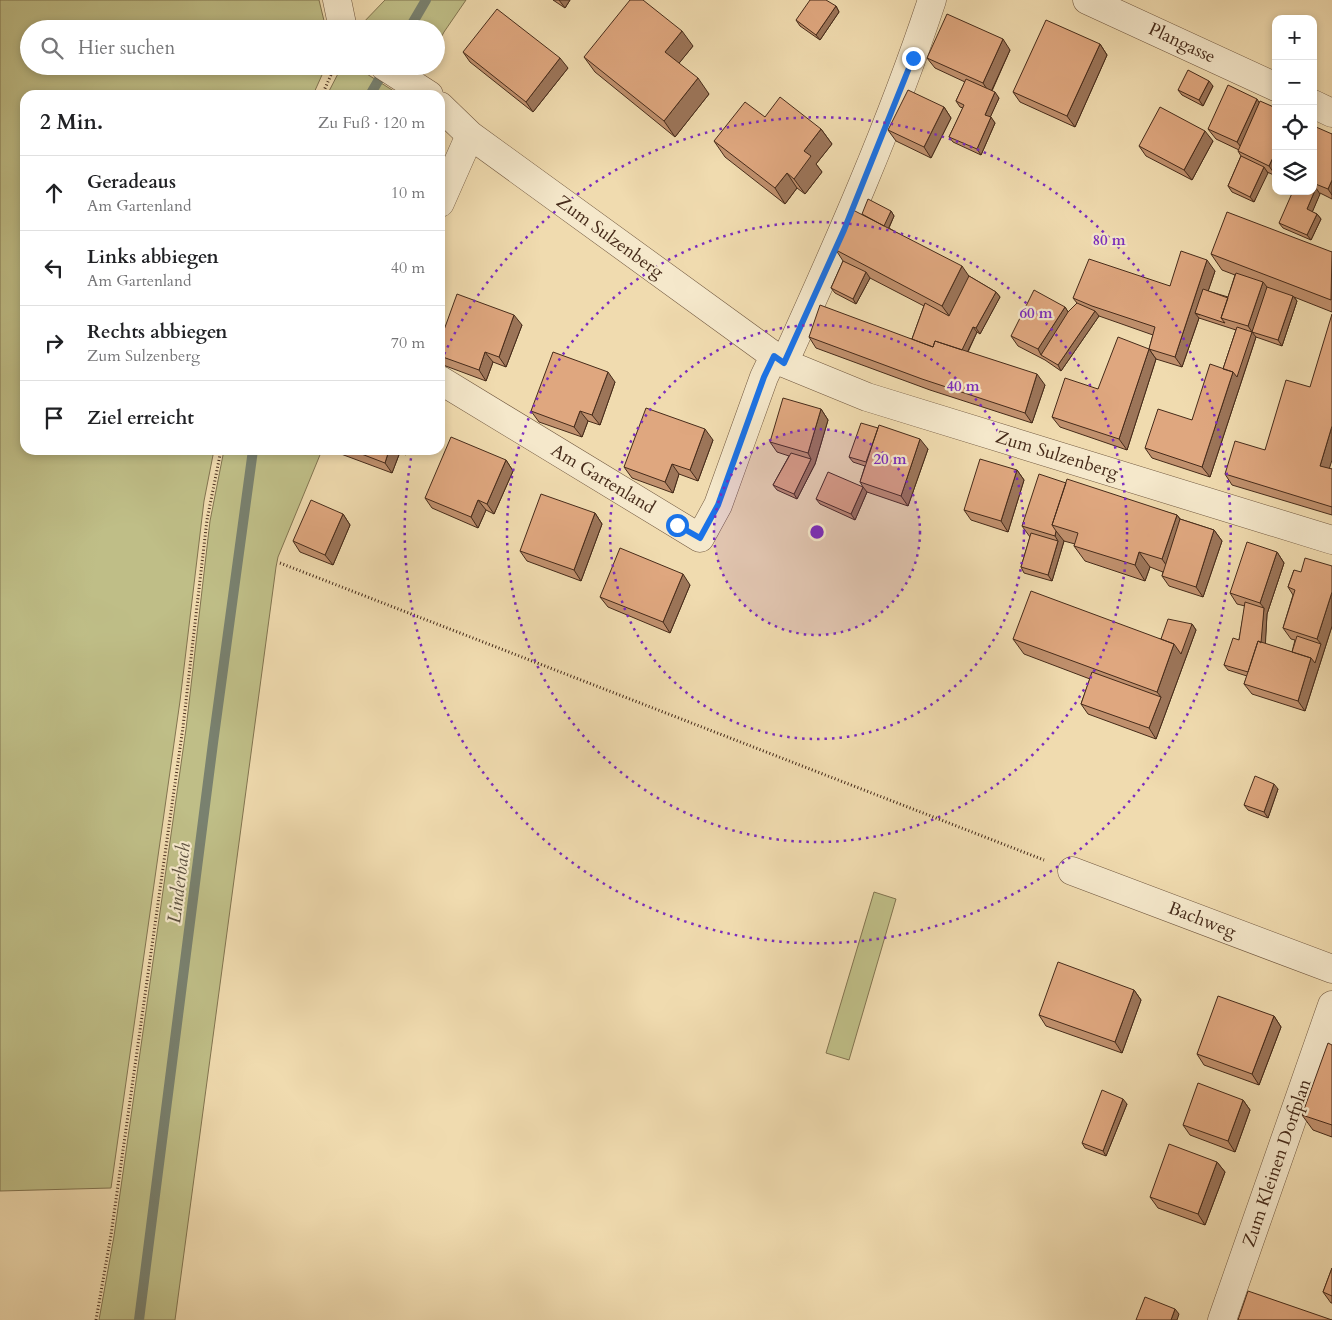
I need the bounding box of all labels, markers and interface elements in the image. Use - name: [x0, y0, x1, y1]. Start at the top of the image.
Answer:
- map controls: [1272, 15, 1317, 195]
- button: +: [1272, 15, 1317, 60]
- street label: Plangasse: [1144, 17, 1220, 69]
- search box: [20, 20, 445, 75]
- icon: search: [38, 34, 66, 62]
- text: Hier suchen: [78, 35, 175, 61]
- route end: [902, 47, 925, 70]
- button: −: [1272, 60, 1317, 105]
- button: locate: [1272, 105, 1317, 150]
- text: 2 Min.: [40, 108, 103, 137]
- text: Zu Fuß · 120 m: [318, 112, 425, 134]
- button: layers: [1272, 150, 1317, 195]
- text: Geradeaus: [87, 169, 176, 195]
- icon: ahead: [40, 179, 68, 207]
- text: 10 m: [391, 182, 425, 204]
- street label: Zum Sulzenberg: [551, 190, 670, 285]
- text: Am Gartenland: [87, 195, 192, 217]
- text: 80 m: [1092, 230, 1126, 250]
- text: Links abbiegen: [87, 244, 219, 270]
- icon: left: [40, 254, 68, 282]
- text: 40 m: [391, 257, 425, 279]
- text: Am Gartenland: [87, 270, 192, 292]
- text: 60 m: [1019, 303, 1053, 323]
- text: Rechts abbiegen: [87, 319, 228, 345]
- icon: right: [40, 329, 68, 357]
- text: 70 m: [391, 332, 425, 354]
- text: Zum Sulzenberg: [87, 345, 200, 367]
- text: 40 m: [946, 376, 980, 396]
- icon: arrive: [40, 404, 68, 432]
- text: Ziel erreicht: [87, 405, 194, 431]
- street label: Zum Sulzenberg: [993, 424, 1122, 486]
- street label: Am Gartenland: [546, 438, 660, 520]
- text: 20 m: [873, 449, 907, 469]
- route start: [666, 514, 689, 537]
- centre of rings: [808, 523, 826, 541]
- water label: Linderbach: [161, 841, 197, 925]
- street label: Bachweg: [1164, 896, 1240, 945]
- street label: Zum Kleinen Dorfplan: [1237, 1075, 1318, 1250]

